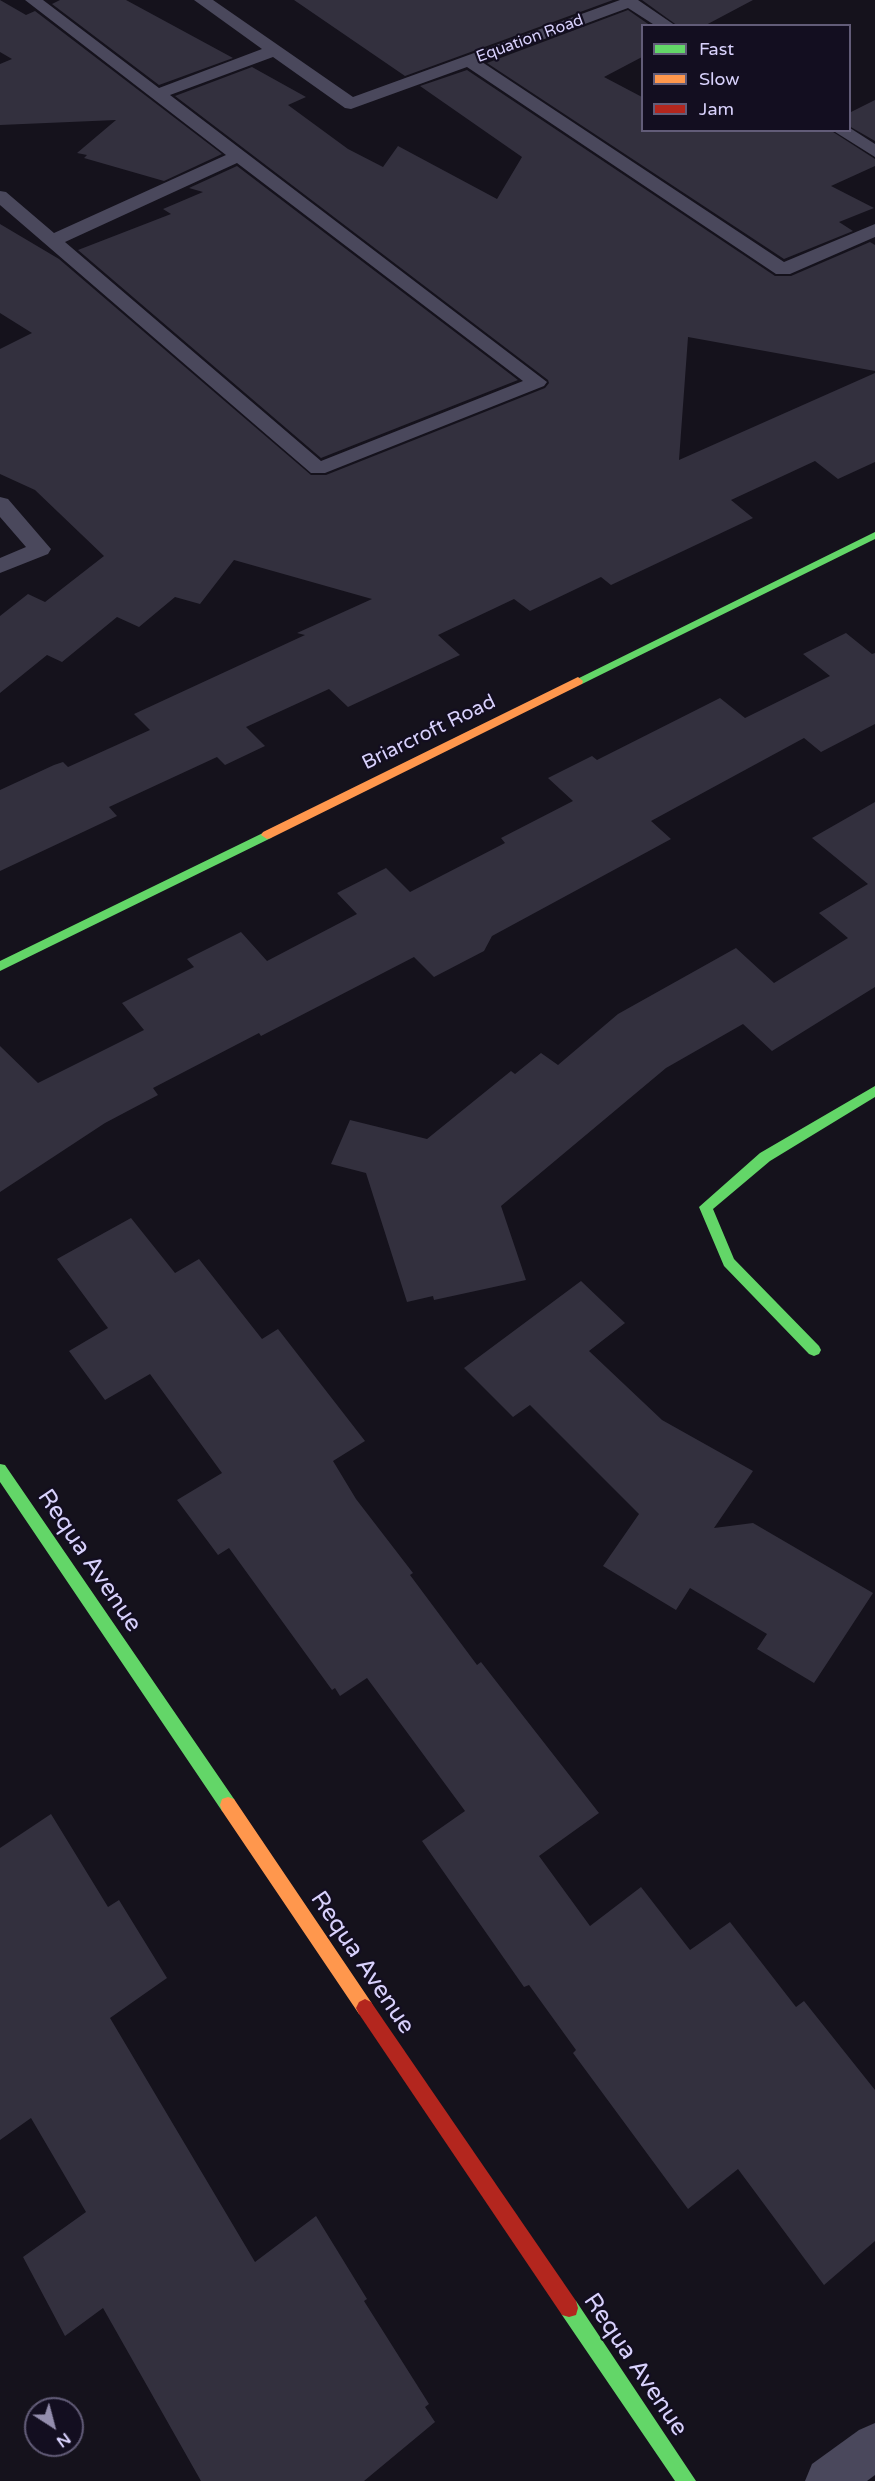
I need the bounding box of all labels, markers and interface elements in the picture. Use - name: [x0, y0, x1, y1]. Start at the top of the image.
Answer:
- street label: Equation Road: [474, 11, 586, 67]
- legend: [641, 24, 851, 132]
- text: Fast: [699, 38, 734, 60]
- text: Slow: [699, 68, 740, 90]
- text: Jam: [699, 98, 734, 120]
- street label: Briarcroft Road: [358, 690, 500, 776]
- street label: Requa Avenue: [31, 1484, 147, 1638]
- street label: Requa Avenue: [304, 1886, 420, 2040]
- street label: Requa Avenue: [577, 2288, 693, 2442]
- north arrow: [24, 2397, 84, 2457]
- text: N: [52, 2428, 74, 2452]

